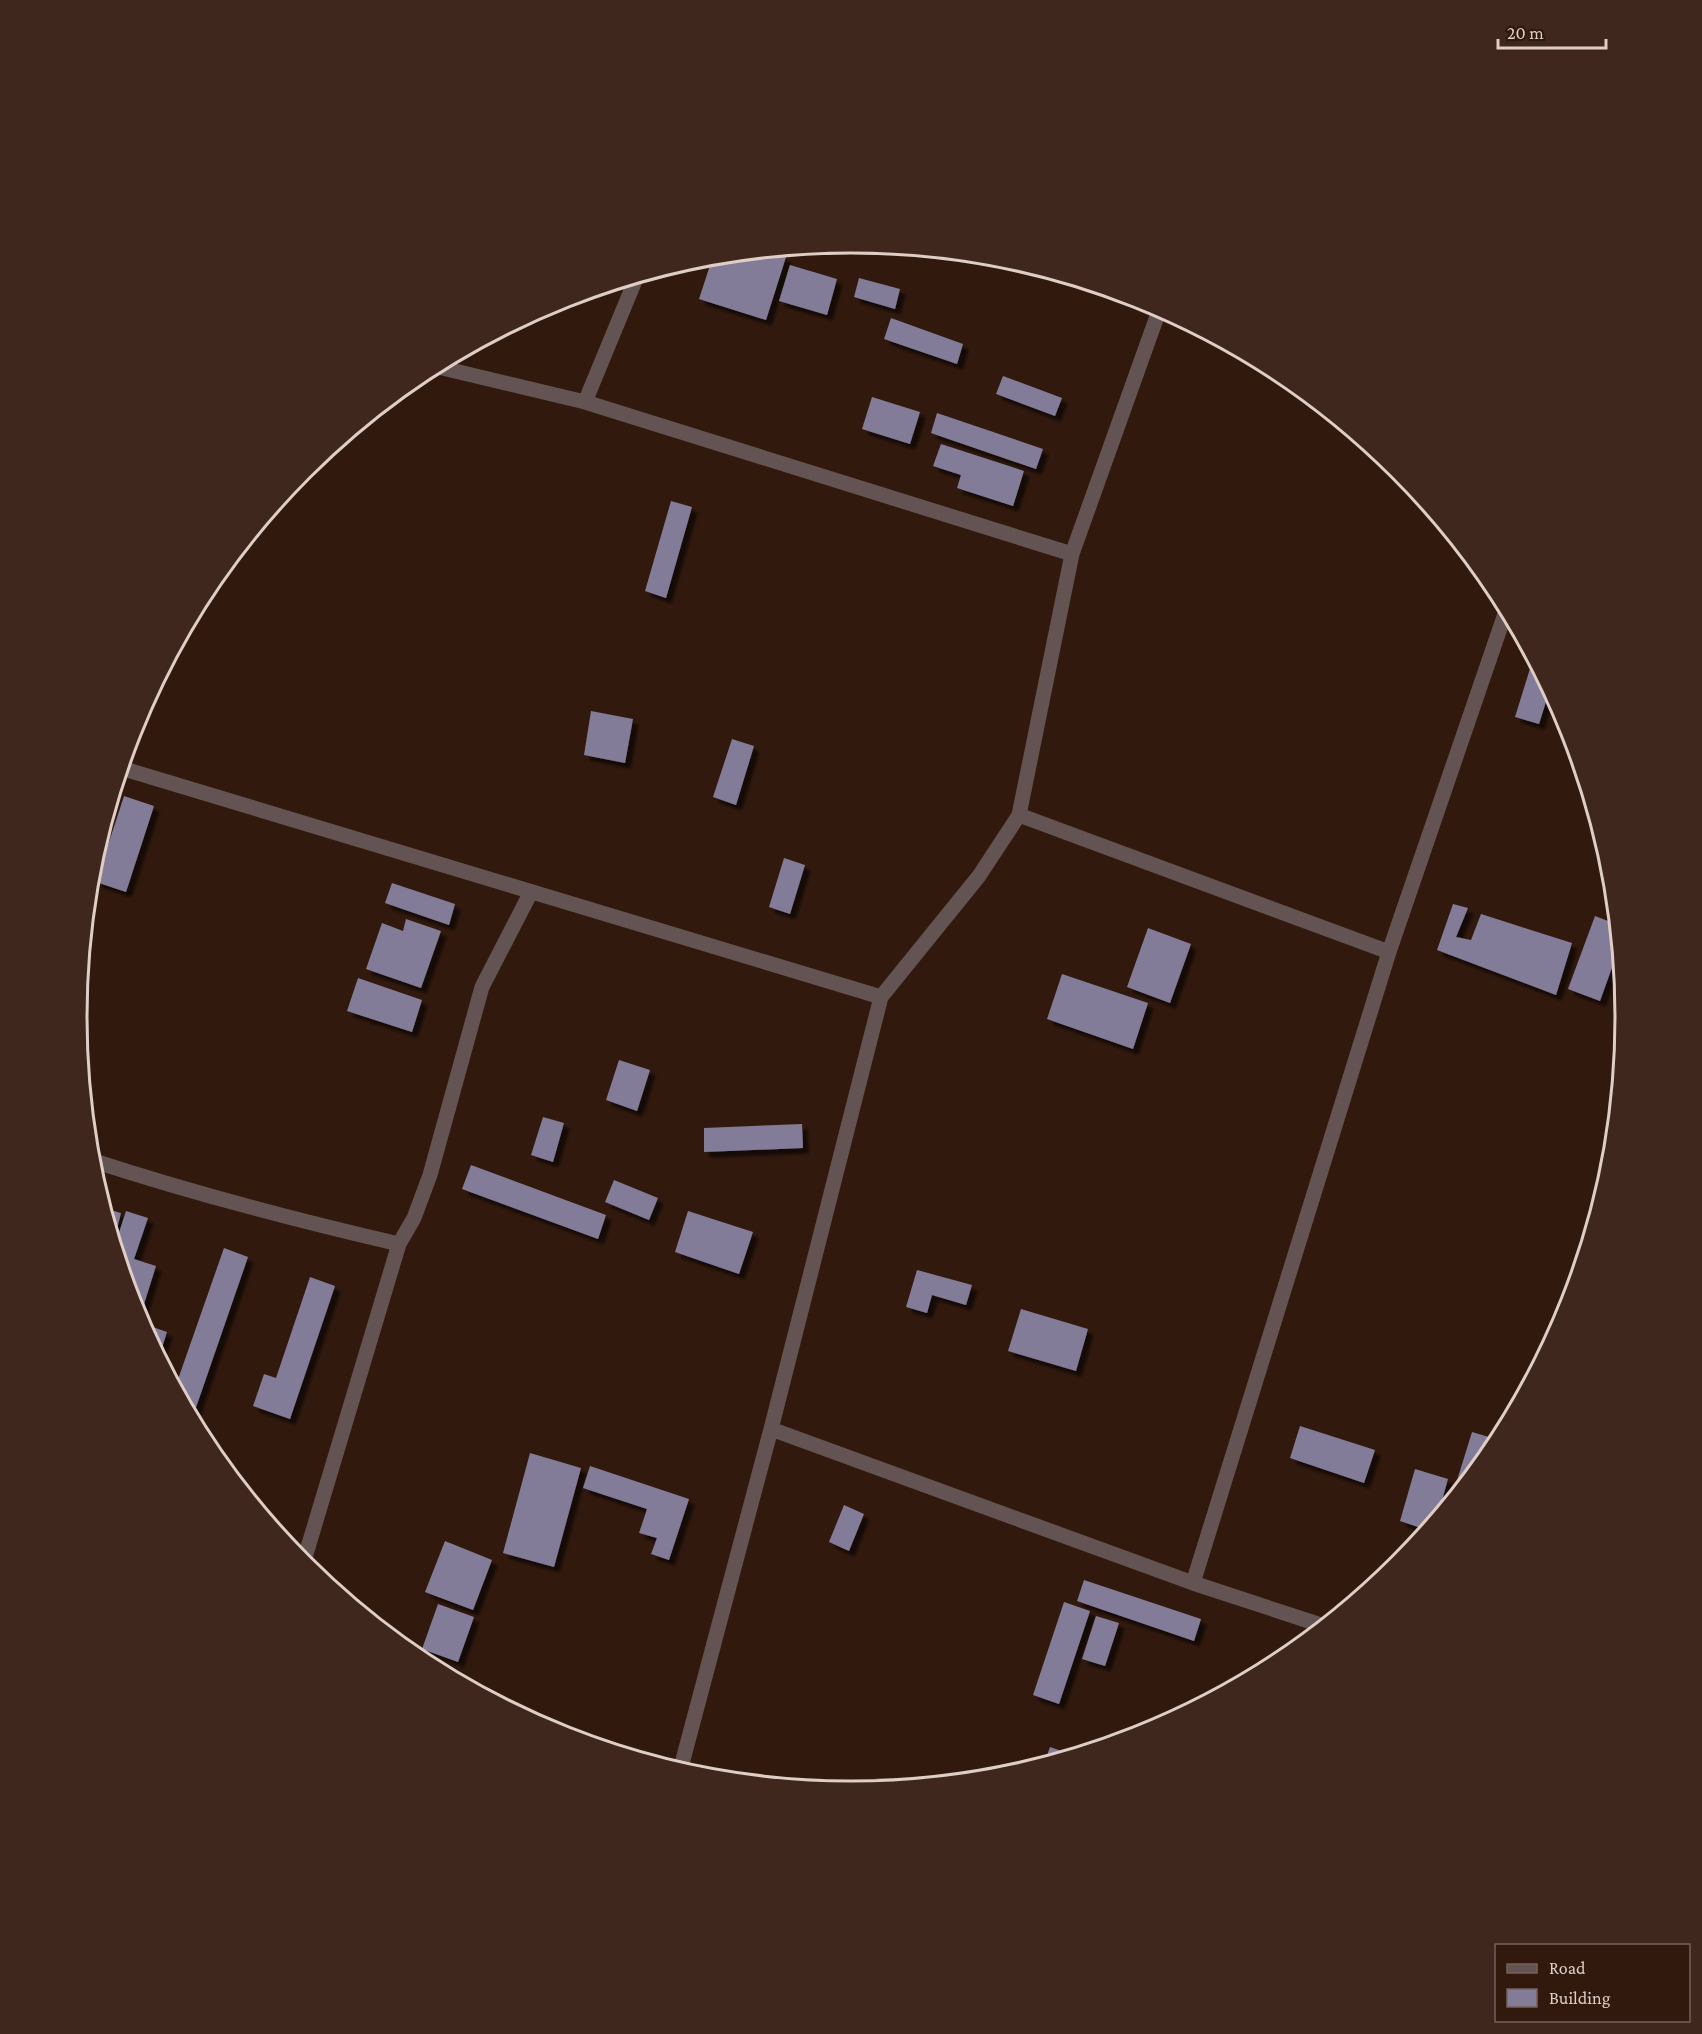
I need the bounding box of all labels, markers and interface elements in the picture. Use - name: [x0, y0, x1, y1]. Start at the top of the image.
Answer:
- scale bar: [1498, 12, 1606, 50]
- text: 20 m: [1507, 23, 1544, 43]
- legend: [1495, 1944, 1690, 2022]
- text: Road: [1549, 1958, 1586, 1978]
- text: Building: [1549, 1988, 1611, 2008]

